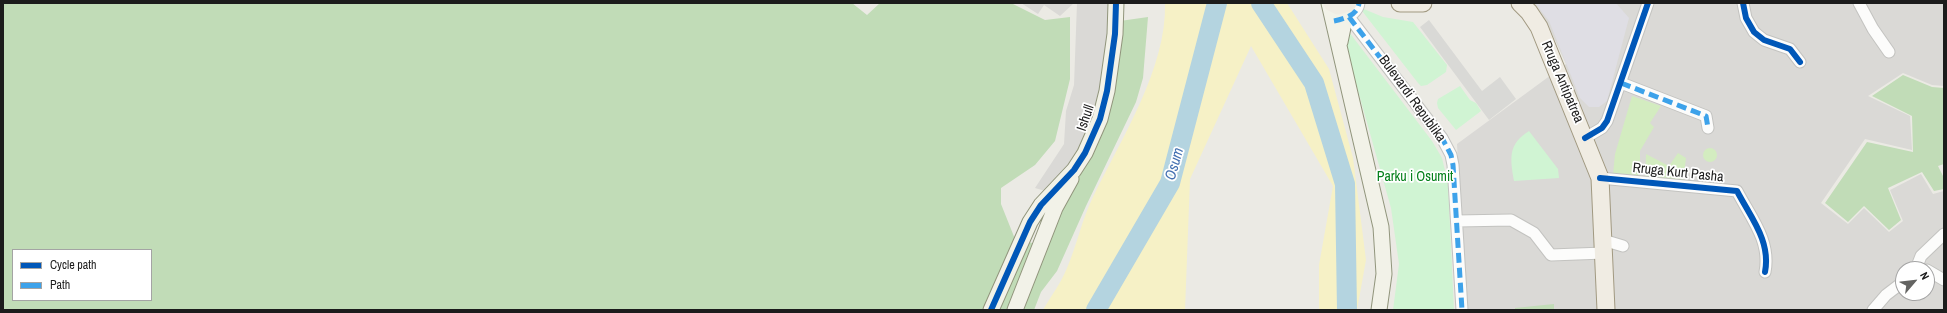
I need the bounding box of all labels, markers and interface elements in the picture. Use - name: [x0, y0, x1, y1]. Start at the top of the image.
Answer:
- street label: Rruga Antipatrea: [1537, 38, 1587, 126]
- street label: Bulevardi Republika: [1375, 52, 1449, 146]
- street label: Ishull: [1074, 103, 1098, 133]
- water label: Osum: [1162, 146, 1188, 182]
- street label: Rruga Kurt Pasha: [1632, 160, 1724, 186]
- park label: Parku i Osumit: [1377, 169, 1453, 185]
- legend: [12, 249, 152, 301]
- text: Cycle path: [50, 257, 97, 273]
- north arrow: [1895, 261, 1935, 301]
- text: N: [1917, 270, 1932, 282]
- text: Path: [50, 277, 70, 293]

